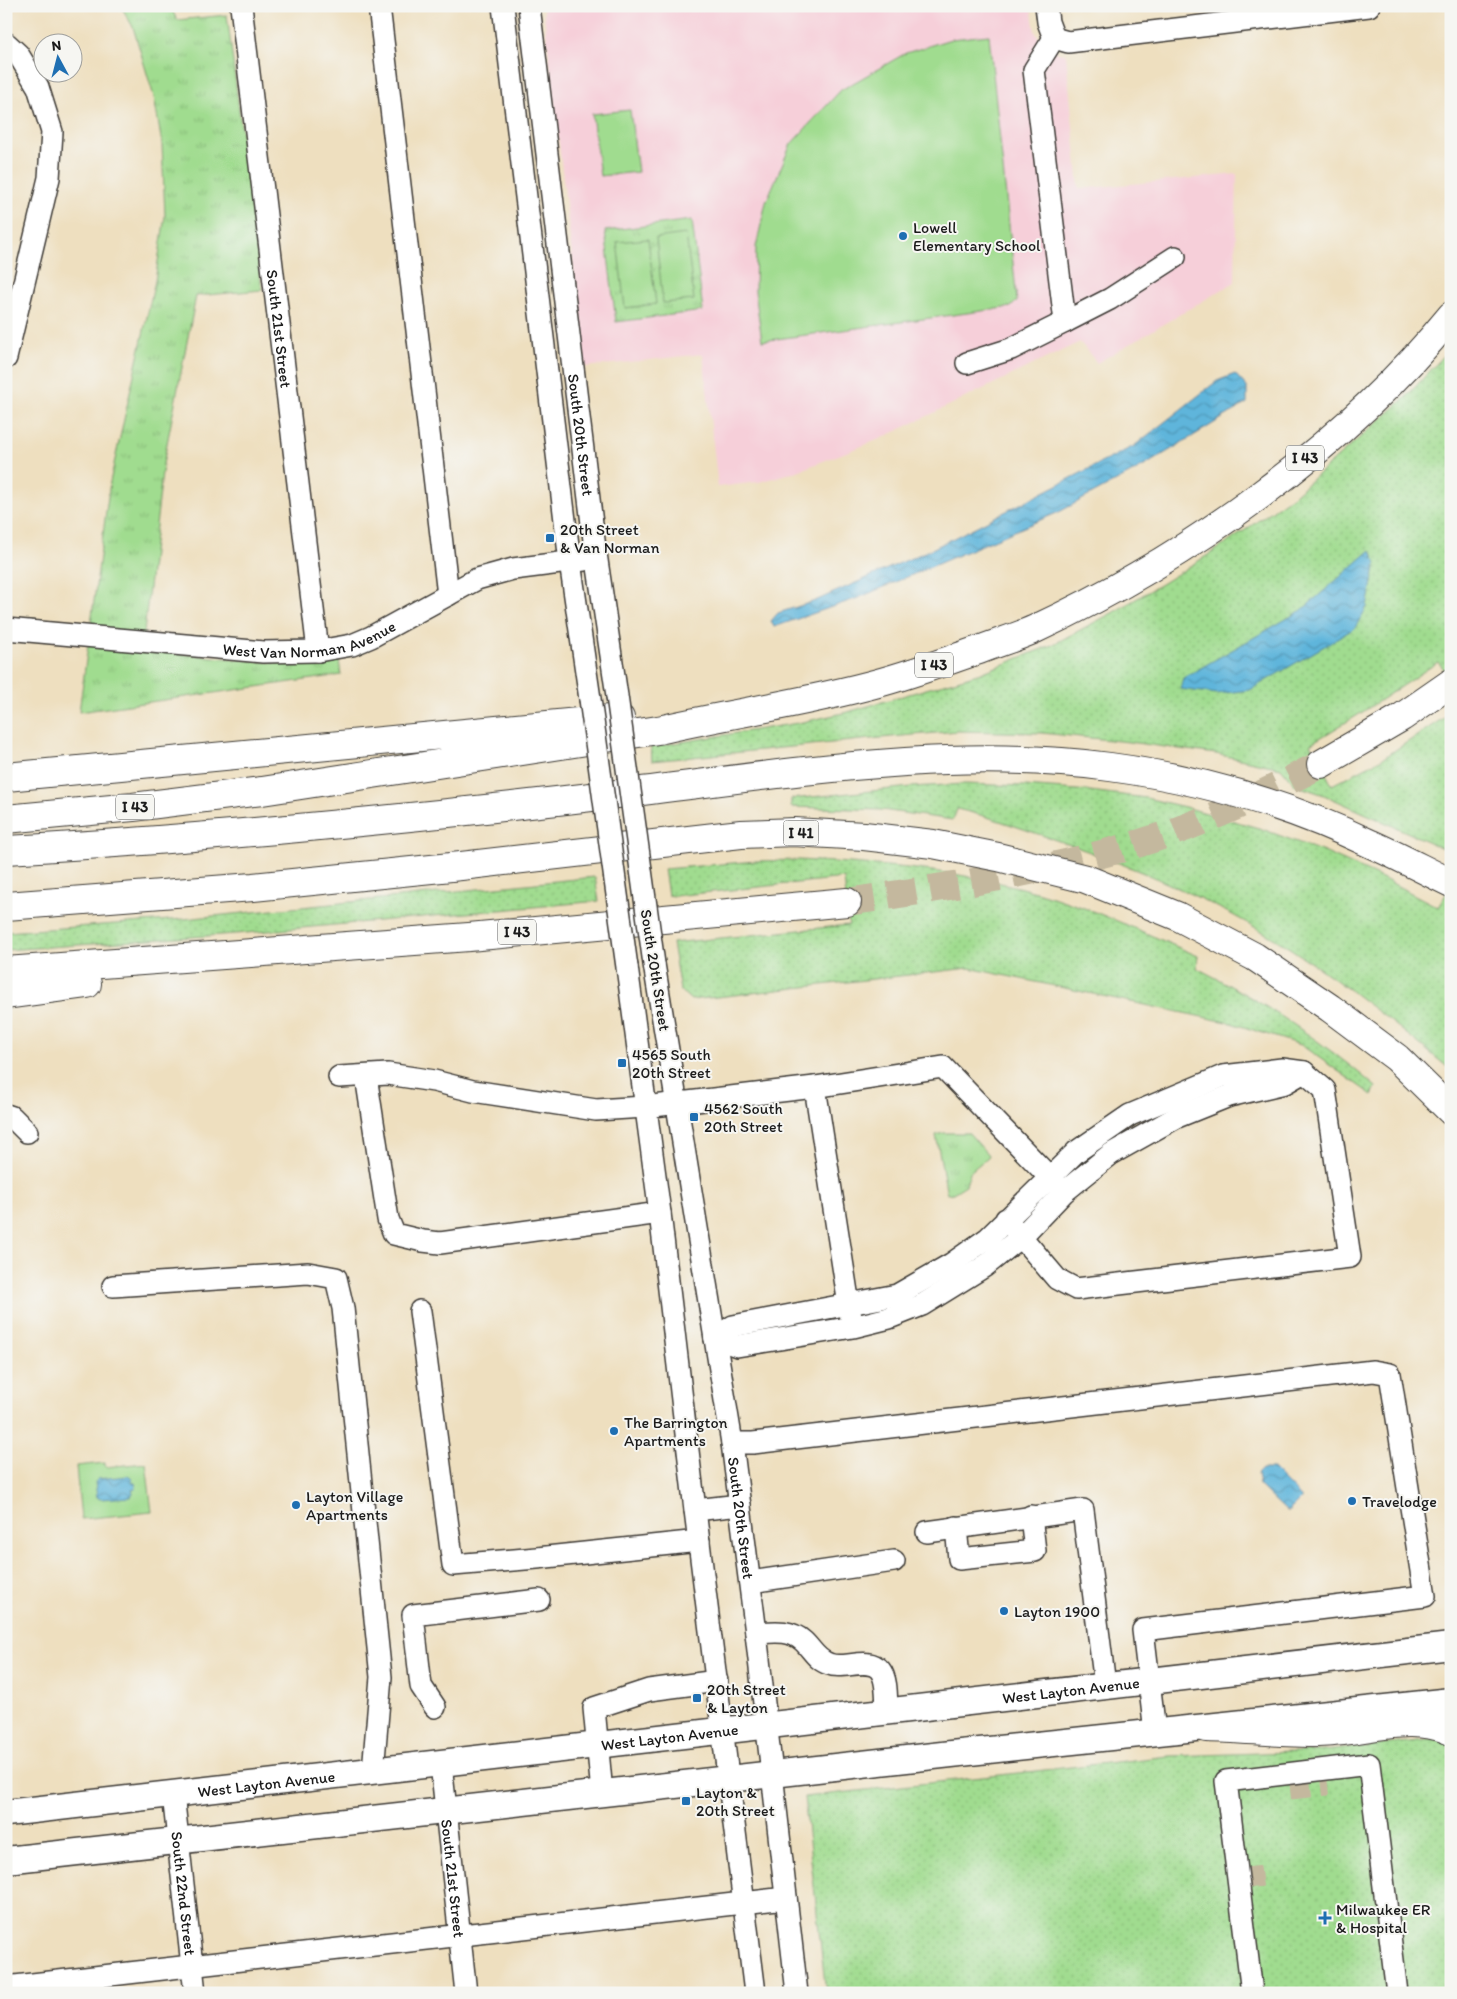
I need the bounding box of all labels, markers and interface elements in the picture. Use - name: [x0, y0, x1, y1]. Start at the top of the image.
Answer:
- north arrow: [32, 32, 82, 82]
- text: N: [51, 37, 62, 55]
- place label: Lowell Elementary School: [913, 218, 1041, 255]
- marker: Lowell Elementary School: [897, 230, 909, 242]
- street label: South 21st Street: [263, 269, 296, 389]
- street label: South 20th Street: [564, 373, 598, 497]
- road number: I 43: [1286, 446, 1324, 470]
- place label: 20th Street & Van Norman: [560, 520, 659, 557]
- marker: 20th Street & Van Norman: [544, 532, 556, 544]
- street label: West Van Norman Avenue: [222, 616, 399, 662]
- road number: I 43: [915, 652, 953, 678]
- road number: I 43: [116, 794, 154, 820]
- road number: I 41: [784, 820, 818, 846]
- street label: South 20th Street: [637, 908, 674, 1032]
- road number: I 43: [498, 920, 536, 944]
- place label: 4565 South 20th Street: [632, 1045, 711, 1082]
- marker: 4565 South 20th Street: [616, 1057, 628, 1069]
- place label: 4562 South 20th Street: [704, 1099, 783, 1136]
- marker: 4562 South 20th Street: [688, 1111, 700, 1123]
- place label: The Barrington Apartments: [624, 1413, 728, 1450]
- marker: The Barrington Apartments: [608, 1425, 620, 1437]
- street label: South 20th Street: [724, 1456, 758, 1580]
- place label: Layton Village Apartments: [306, 1487, 403, 1524]
- place label: Travelodge: [1362, 1492, 1437, 1511]
- marker: Travelodge: [1346, 1495, 1358, 1507]
- marker: Layton Village Apartments: [290, 1499, 302, 1511]
- place label: Layton 1900: [1014, 1602, 1100, 1621]
- marker: Layton 1900: [998, 1605, 1010, 1617]
- street label: West Layton Avenue: [1001, 1673, 1141, 1708]
- place label: 20th Street & Layton: [707, 1680, 786, 1717]
- marker: 20th Street & Layton: [691, 1692, 703, 1704]
- street label: West Layton Avenue: [600, 1720, 740, 1755]
- street label: West Layton Avenue: [197, 1767, 336, 1801]
- place label: Layton & 20th Street: [696, 1783, 775, 1820]
- marker: Layton & 20th Street: [680, 1795, 692, 1807]
- street label: South 21st Street: [437, 1818, 469, 1939]
- street label: South 22nd Street: [167, 1830, 200, 1957]
- place label: Milwaukee ER & Hospital: [1336, 1900, 1431, 1937]
- marker: Milwaukee ER & Hospital: [1318, 1911, 1332, 1925]

